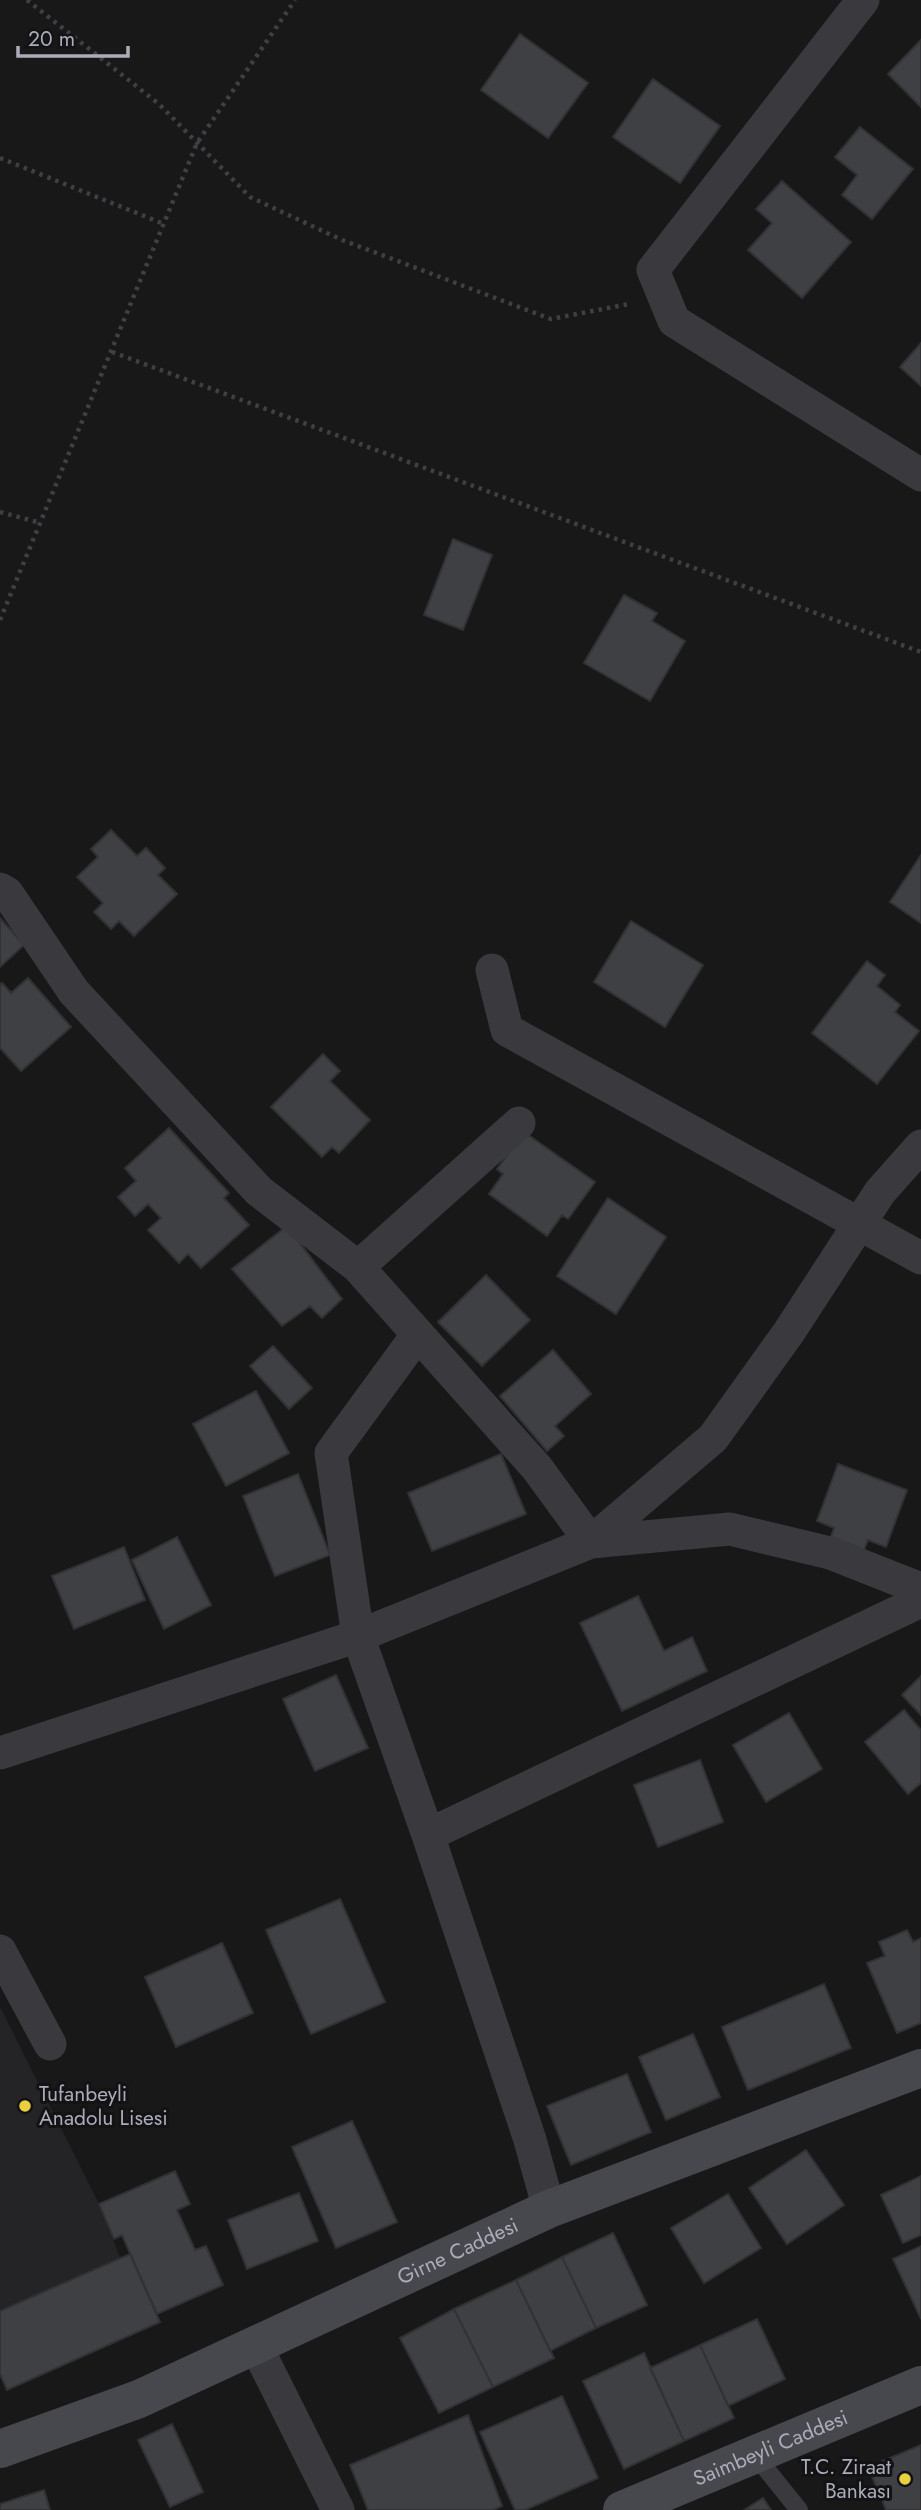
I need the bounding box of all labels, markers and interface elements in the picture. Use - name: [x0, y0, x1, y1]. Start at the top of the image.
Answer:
- scale bar: [18, 14, 128, 58]
- text: 20 m: [28, 24, 75, 54]
- place label: Tufanbeyli Anadolu Lisesi: [39, 2079, 168, 2133]
- marker: Tufanbeyli Anadolu Lisesi: [17, 2098, 33, 2114]
- street label: Girne Caddesi: [392, 2210, 523, 2292]
- street label: Saimbeyli Caddesi: [689, 2402, 852, 2494]
- place label: T.C. Ziraat Bankası: [801, 2452, 891, 2506]
- marker: T.C. Ziraat Bankası: [897, 2471, 913, 2487]

